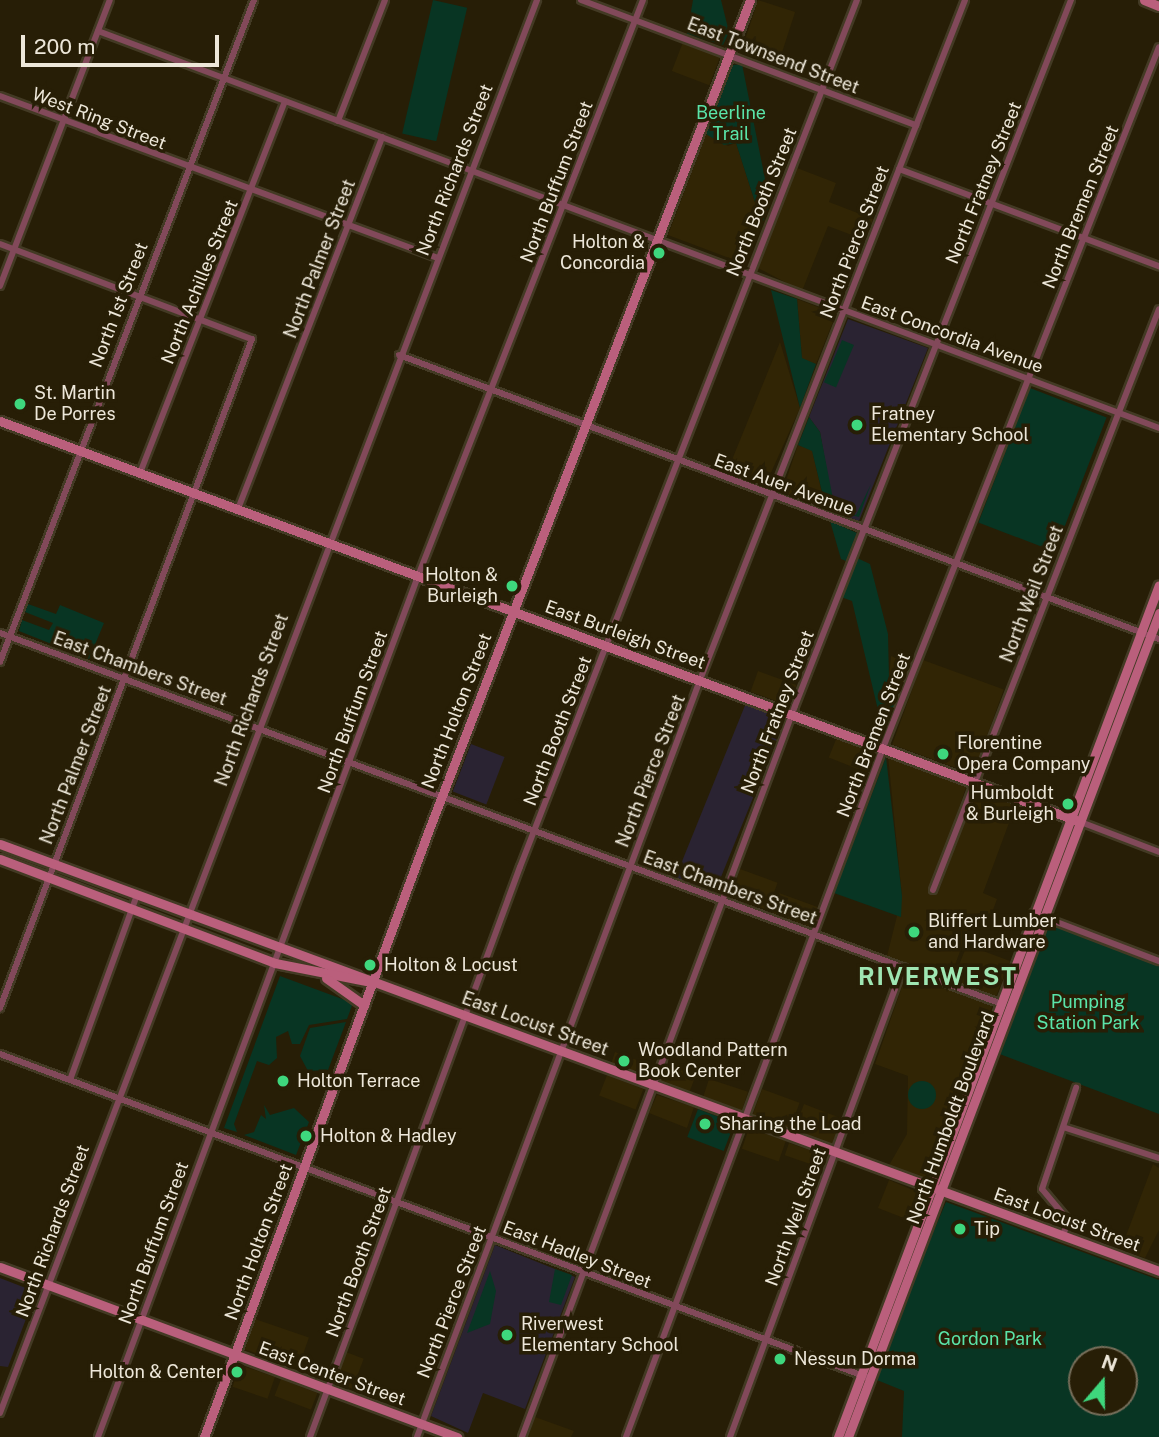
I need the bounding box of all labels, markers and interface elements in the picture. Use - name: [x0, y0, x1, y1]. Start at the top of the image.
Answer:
- street label: East Townsend Street: [684, 13, 862, 99]
- scale bar: [24, 21, 222, 65]
- text: 200 m: [34, 34, 95, 59]
- street label: North Richards Street: [412, 81, 498, 259]
- street label: West Ring Street: [29, 83, 169, 155]
- street label: North Buffum Street: [516, 98, 598, 266]
- street label: North Fratney Street: [942, 99, 1026, 267]
- park label: Beerline Trail: [696, 103, 766, 146]
- street label: North Bremen Street: [1038, 122, 1124, 292]
- street label: North Booth Street: [722, 124, 802, 280]
- street label: North Pierce Street: [816, 162, 894, 322]
- street label: North Palmer Street: [280, 176, 360, 342]
- street label: North Achilles Street: [157, 197, 243, 367]
- place label: Holton & Concordia: [560, 232, 645, 274]
- street label: North 1st Street: [85, 239, 153, 371]
- marker: Holton & Concordia: [651, 245, 667, 261]
- street label: East Concordia Avenue: [858, 292, 1046, 378]
- place label: St. Martin De Porres: [34, 383, 116, 426]
- marker: St. Martin De Porres: [12, 396, 28, 412]
- place label: Fratney Elementary School: [871, 404, 1029, 446]
- marker: Fratney Elementary School: [849, 417, 865, 433]
- street label: East Auer Avenue: [711, 450, 857, 520]
- street label: North Weil Street: [996, 522, 1068, 666]
- place label: Holton & Burleigh: [425, 565, 498, 608]
- marker: Holton & Burleigh: [504, 578, 520, 594]
- street label: East Burleigh Street: [542, 596, 708, 674]
- street label: North Richards Street: [211, 611, 293, 789]
- street label: East Chambers Street: [50, 627, 230, 711]
- street label: North Fratney Street: [737, 627, 819, 797]
- street label: North Buffum Street: [314, 628, 392, 796]
- street label: North Holton Street: [417, 630, 497, 792]
- street label: North Bremen Street: [833, 650, 915, 820]
- street label: North Booth Street: [520, 653, 596, 809]
- street label: North Palmer Street: [36, 682, 116, 848]
- street label: North Pierce Street: [612, 691, 690, 851]
- place label: Florentine Opera Company: [957, 733, 1090, 776]
- marker: Florentine Opera Company: [935, 746, 951, 762]
- place label: Humboldt & Burleigh: [966, 783, 1054, 826]
- marker: Humboldt & Burleigh: [1060, 796, 1076, 812]
- street label: East Chambers Street: [640, 846, 820, 930]
- place label: Bliffert Lumber and Hardware: [928, 911, 1056, 954]
- marker: Bliffert Lumber and Hardware: [906, 924, 922, 940]
- place label: Holton & Locust: [384, 954, 518, 976]
- marker: Holton & Locust: [362, 957, 378, 973]
- district label: RIVERWEST: [859, 963, 1017, 991]
- street label: East Locust Street: [459, 987, 611, 1061]
- park label: Pumping Station Park: [1037, 992, 1139, 1034]
- street label: North Humboldt Boulevard: [902, 1009, 1000, 1227]
- place label: Woodland Pattern Book Center: [638, 1040, 788, 1082]
- marker: Woodland Pattern Book Center: [616, 1053, 632, 1069]
- place label: Holton Terrace: [297, 1070, 421, 1092]
- marker: Holton Terrace: [275, 1073, 291, 1089]
- place label: Sharing the Load: [719, 1113, 862, 1135]
- marker: Sharing the Load: [697, 1116, 713, 1132]
- place label: Holton & Hadley: [320, 1125, 457, 1147]
- marker: Holton & Hadley: [298, 1128, 314, 1144]
- street label: North Richards Street: [12, 1142, 94, 1320]
- street label: North Weil Street: [761, 1145, 831, 1289]
- street label: North Buffum Street: [115, 1159, 193, 1327]
- street label: North Holton Street: [221, 1161, 297, 1323]
- street label: East Locust Street: [991, 1183, 1143, 1257]
- street label: North Booth Street: [322, 1184, 396, 1340]
- street label: East Hadley Street: [500, 1217, 654, 1293]
- place label: Tip: [974, 1218, 1000, 1240]
- marker: Tip: [952, 1221, 968, 1237]
- street label: North Pierce Street: [413, 1222, 491, 1382]
- place label: Riverwest Elementary School: [521, 1314, 679, 1356]
- marker: Riverwest Elementary School: [499, 1327, 515, 1343]
- park label: Gordon Park: [938, 1328, 1042, 1350]
- street label: East Center Street: [256, 1337, 408, 1411]
- north arrow: [1068, 1346, 1138, 1416]
- place label: Nessun Dorma: [794, 1348, 916, 1370]
- text: N: [1099, 1350, 1120, 1376]
- marker: Nessun Dorma: [772, 1351, 788, 1367]
- place label: Holton & Center: [89, 1361, 223, 1383]
- marker: Holton & Center: [229, 1364, 245, 1380]

